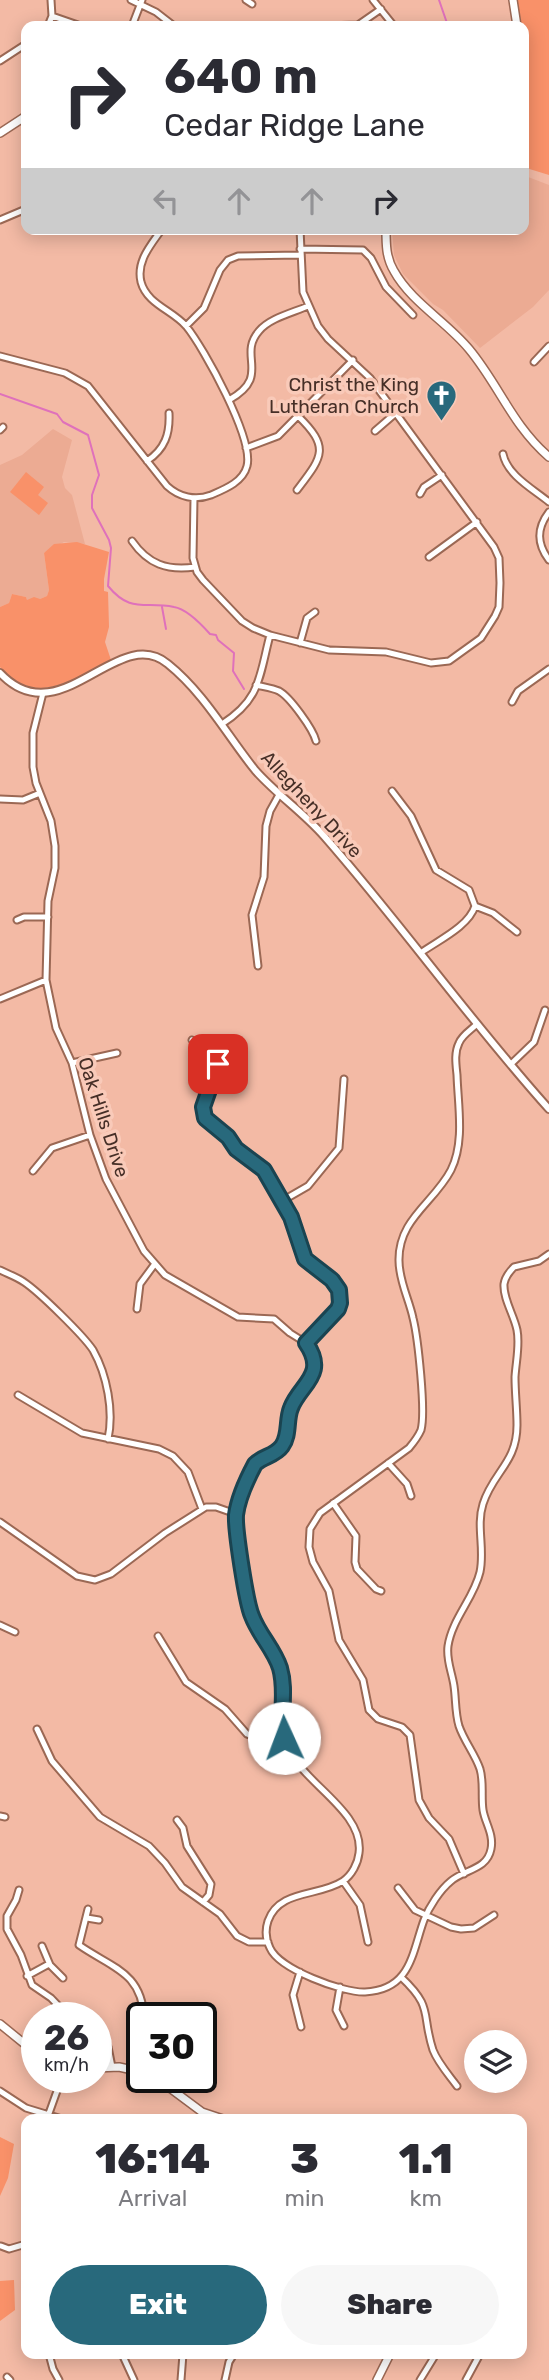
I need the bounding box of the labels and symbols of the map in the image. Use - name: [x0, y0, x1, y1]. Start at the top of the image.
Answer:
- place label: Christ the King Lutheran Church: [269, 373, 419, 418]
- church icon: Christ the King Lutheran Church: [425, 378, 459, 422]
- street label: Allegheny Drive: [256, 746, 367, 863]
- pin: [188, 1034, 248, 1094]
- street label: Oak Hills Drive: [73, 1054, 134, 1180]
- position arrow: [247, 1701, 321, 1775]
- speed limit sign: 30: [126, 2002, 217, 2093]

